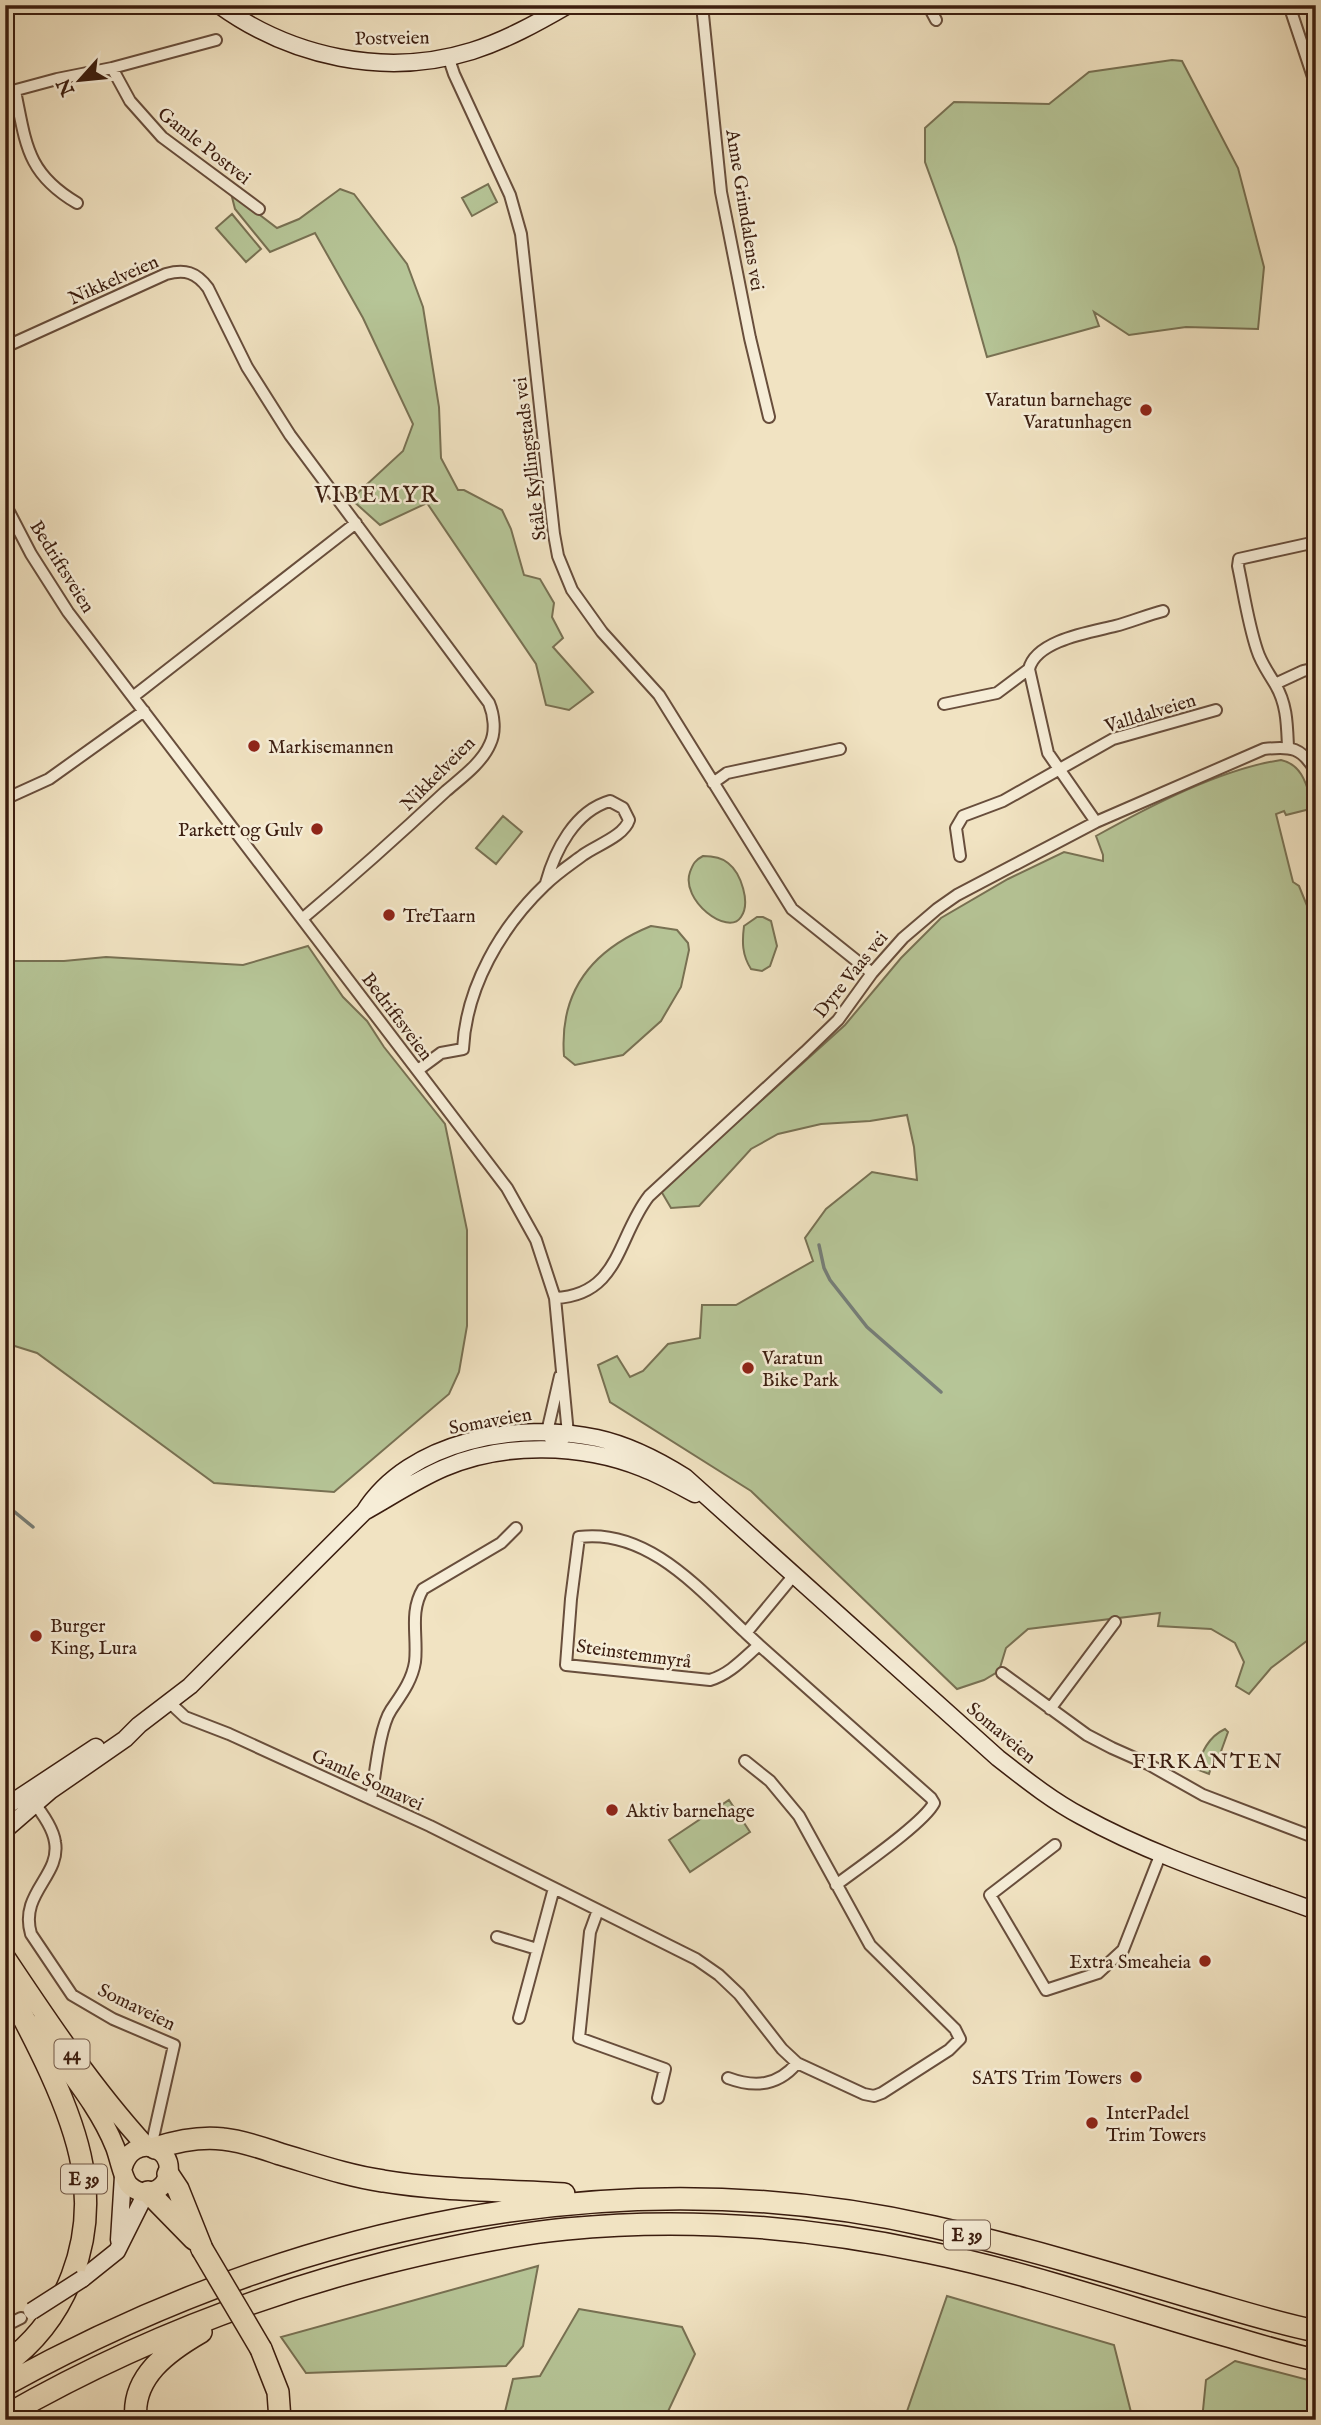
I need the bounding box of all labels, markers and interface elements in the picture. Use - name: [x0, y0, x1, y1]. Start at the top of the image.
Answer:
- street label: Postveien: [354, 26, 430, 52]
- north arrow: [46, 46, 116, 116]
- text: N: [52, 74, 82, 100]
- street label: Gamle Postvei: [152, 103, 255, 191]
- street label: Anne Grimdalens vei: [719, 127, 769, 293]
- street label: Nikkelveien: [65, 250, 163, 311]
- street label: Ståle Kyllingstads vei: [509, 376, 553, 542]
- place label: Varatun barnehage Varatunhagen: [984, 389, 1132, 435]
- marker: Varatun barnehage Varatunhagen: [1138, 402, 1154, 418]
- district label: VIBEMYR: [313, 481, 440, 510]
- street label: Bedriftsveien: [23, 516, 99, 618]
- street label: Valldalveien: [1101, 689, 1199, 739]
- street label: Nikkelveien: [396, 732, 481, 817]
- place label: Markisemannen: [268, 736, 394, 760]
- marker: Markisemannen: [246, 738, 262, 754]
- place label: Parkett og Gulv: [178, 819, 304, 843]
- marker: Parkett og Gulv: [309, 821, 325, 837]
- place label: TreTaarn: [403, 905, 476, 929]
- marker: TreTaarn: [381, 907, 397, 923]
- street label: Dyre Vaas vei: [809, 927, 894, 1024]
- street label: Bedriftsveien: [355, 968, 437, 1066]
- place label: Varatun Bike Park: [761, 1347, 840, 1393]
- marker: Varatun Bike Park: [740, 1360, 756, 1376]
- street label: Somaveien: [447, 1403, 534, 1441]
- place label: Burger King, Lura: [50, 1615, 138, 1661]
- marker: Burger King, Lura: [28, 1628, 44, 1644]
- street label: Steinstemmyrå: [575, 1635, 694, 1675]
- street label: Somaveien: [961, 1697, 1040, 1770]
- street label: Gamle Somavei: [307, 1744, 427, 1817]
- district label: FIRKANTEN: [1132, 1749, 1284, 1776]
- place label: Aktiv barnehage: [625, 1800, 755, 1824]
- marker: Aktiv barnehage: [604, 1802, 620, 1818]
- place label: Extra Smeaheia: [1069, 1951, 1192, 1975]
- marker: Extra Smeaheia: [1197, 1953, 1213, 1969]
- street label: Somaveien: [93, 1979, 179, 2037]
- road number: 44: [55, 2040, 90, 2068]
- place label: SATS Trim Towers: [972, 2067, 1122, 2091]
- marker: SATS Trim Towers: [1128, 2069, 1144, 2085]
- place label: InterPadel Trim Towers: [1106, 2102, 1206, 2148]
- marker: InterPadel Trim Towers: [1084, 2115, 1100, 2131]
- road number: E 39: [61, 2164, 107, 2194]
- road number: E 39: [944, 2220, 990, 2250]

